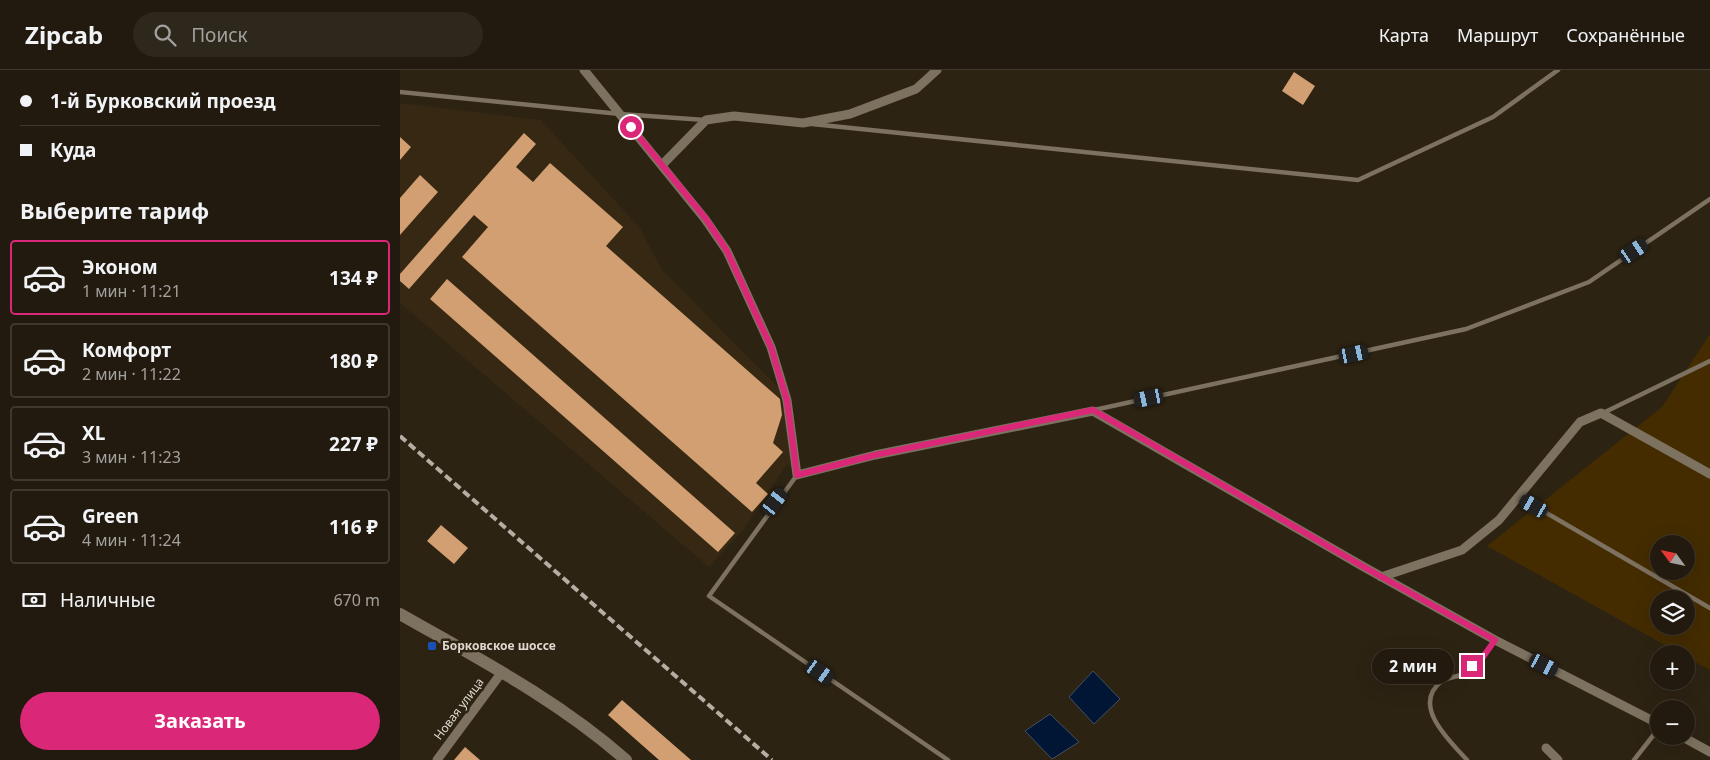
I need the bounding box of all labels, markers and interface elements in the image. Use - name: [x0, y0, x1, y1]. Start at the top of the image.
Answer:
- search box: [133, 12, 483, 57]
- text: Zipcab: [25, 18, 103, 51]
- icon: search: [151, 21, 179, 49]
- text: Поиск: [191, 22, 248, 48]
- text: Карта: [1379, 23, 1429, 47]
- text: Маршрут: [1457, 23, 1538, 47]
- text: Сохранённые: [1566, 23, 1685, 47]
- text: 1-й Бурковский проезд: [50, 88, 276, 114]
- route start: [620, 116, 642, 138]
- text: Куда: [50, 137, 96, 163]
- text: Выберите тариф: [20, 195, 209, 225]
- car: [1617, 236, 1650, 266]
- text: Эконом: [82, 254, 158, 280]
- icon: car: [22, 255, 67, 300]
- text: 134 ₽: [329, 265, 378, 291]
- text: 1 мин · 11:21: [82, 280, 181, 302]
- text: Комфорт: [82, 337, 171, 363]
- icon: car: [22, 338, 67, 383]
- car: [1337, 344, 1370, 364]
- text: 180 ₽: [329, 348, 378, 374]
- text: 2 мин · 11:22: [82, 363, 181, 385]
- car: [1132, 388, 1165, 408]
- text: XL: [82, 420, 105, 446]
- icon: car: [22, 421, 67, 466]
- text: 227 ₽: [329, 431, 378, 457]
- text: 3 мин · 11:23: [82, 446, 181, 468]
- car: [759, 486, 790, 518]
- car: [1517, 492, 1550, 520]
- text: Green: [82, 503, 139, 529]
- icon: car: [22, 504, 67, 549]
- text: 116 ₽: [329, 514, 378, 540]
- text: 4 мин · 11:24: [82, 529, 181, 551]
- north arrow: [1650, 535, 1695, 580]
- map controls: [1650, 535, 1695, 745]
- icon: cash: [20, 586, 48, 614]
- text: Наличные: [60, 587, 155, 613]
- text: 670 m: [333, 589, 380, 611]
- button: layers: [1650, 590, 1695, 635]
- place label: Борковское шоссе: [442, 637, 556, 654]
- marker: Борковское шоссе: [426, 640, 438, 652]
- button: +: [1650, 645, 1695, 690]
- callout: 2 мин: [1372, 648, 1454, 684]
- car: [1527, 652, 1560, 678]
- text: 2 мин: [1389, 655, 1437, 677]
- route end: [1461, 655, 1483, 677]
- car: [803, 657, 836, 687]
- street label: Новая улица: [430, 674, 488, 743]
- button: Заказать: [20, 692, 380, 750]
- button: −: [1650, 700, 1695, 745]

